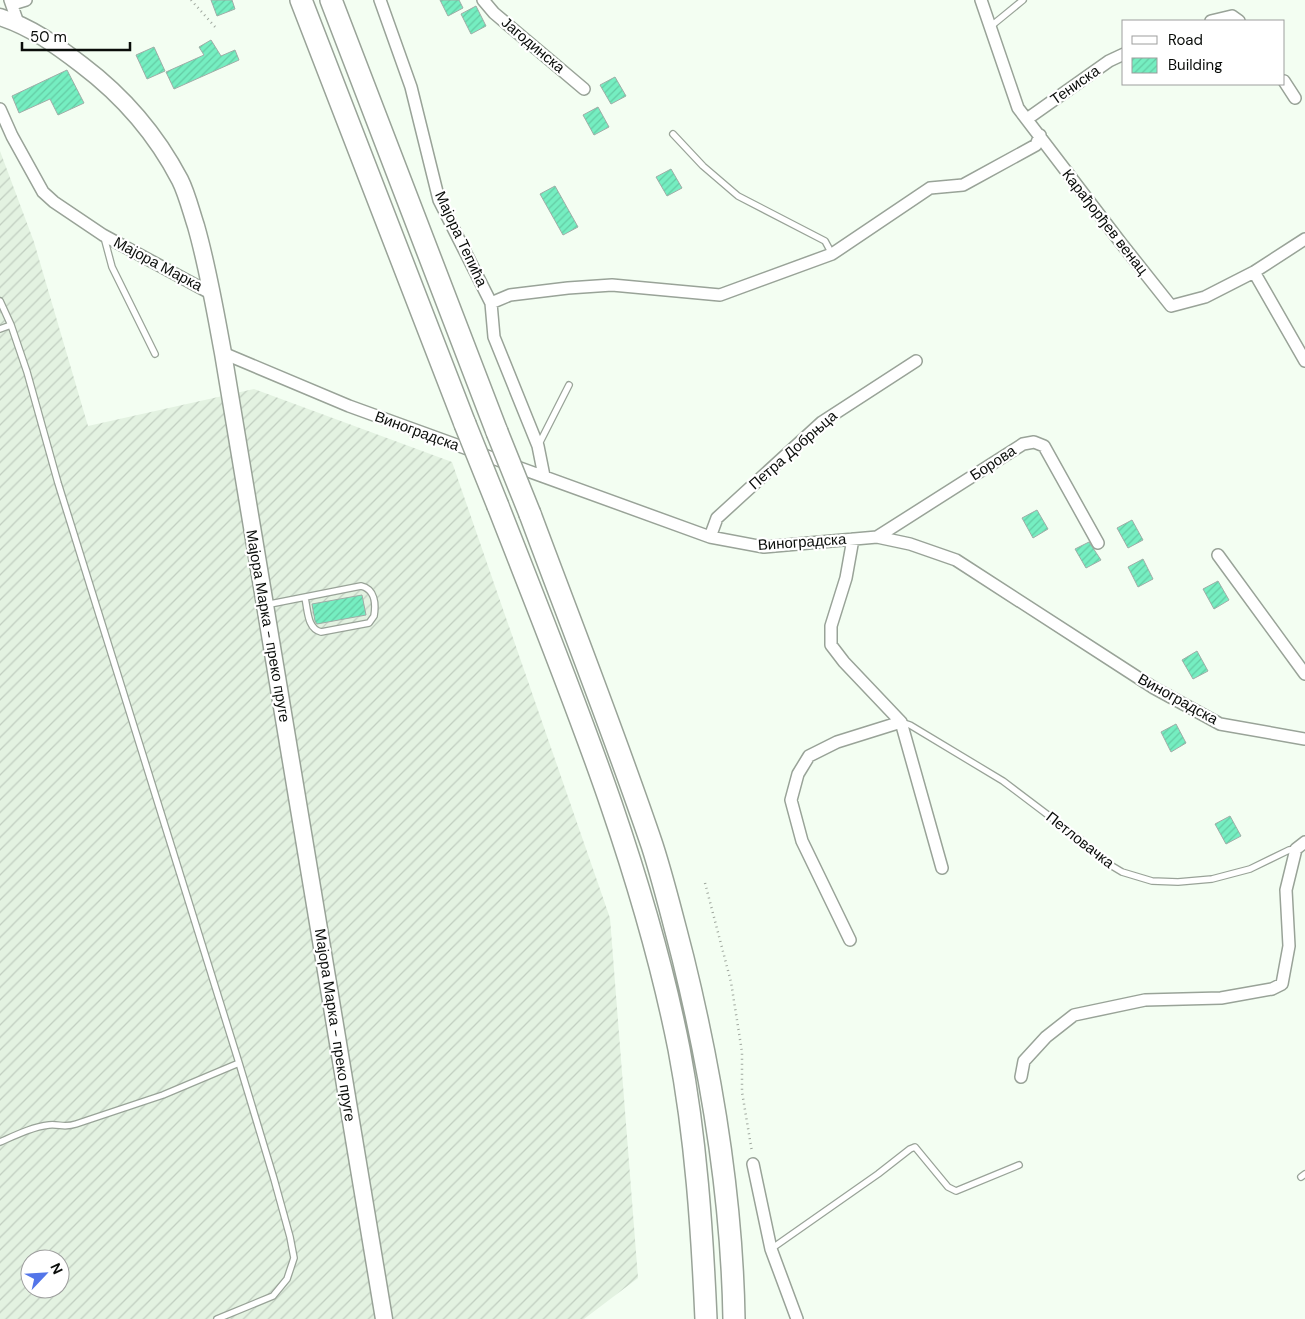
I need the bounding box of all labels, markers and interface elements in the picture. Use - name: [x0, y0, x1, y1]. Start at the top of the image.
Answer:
- street label: Јагодинска: [497, 13, 569, 78]
- scale bar: [22, 20, 130, 52]
- legend: [1122, 20, 1285, 85]
- text: 50 m: [30, 27, 67, 47]
- text: Road: [1168, 30, 1203, 50]
- text: Building: [1168, 55, 1223, 75]
- street label: Тениска: [1046, 60, 1104, 109]
- street label: Карађорђев венац: [1057, 165, 1153, 279]
- street label: Мајора Тепића: [430, 188, 492, 291]
- street label: Мајора Марка: [110, 232, 207, 296]
- street label: Виноградска: [372, 406, 463, 456]
- street label: Петра Добрњца: [745, 406, 842, 494]
- street label: Борова: [966, 440, 1020, 485]
- street label: Мајора Марка - преко пруге: [241, 528, 295, 724]
- street label: Виноградска: [757, 529, 848, 555]
- street label: Виноградска: [1134, 669, 1222, 730]
- street label: Петловачка: [1042, 807, 1119, 873]
- street label: Мајора Марка - преко пруге: [310, 927, 360, 1123]
- north arrow: [20, 1249, 70, 1299]
- text: N: [46, 1260, 67, 1277]

